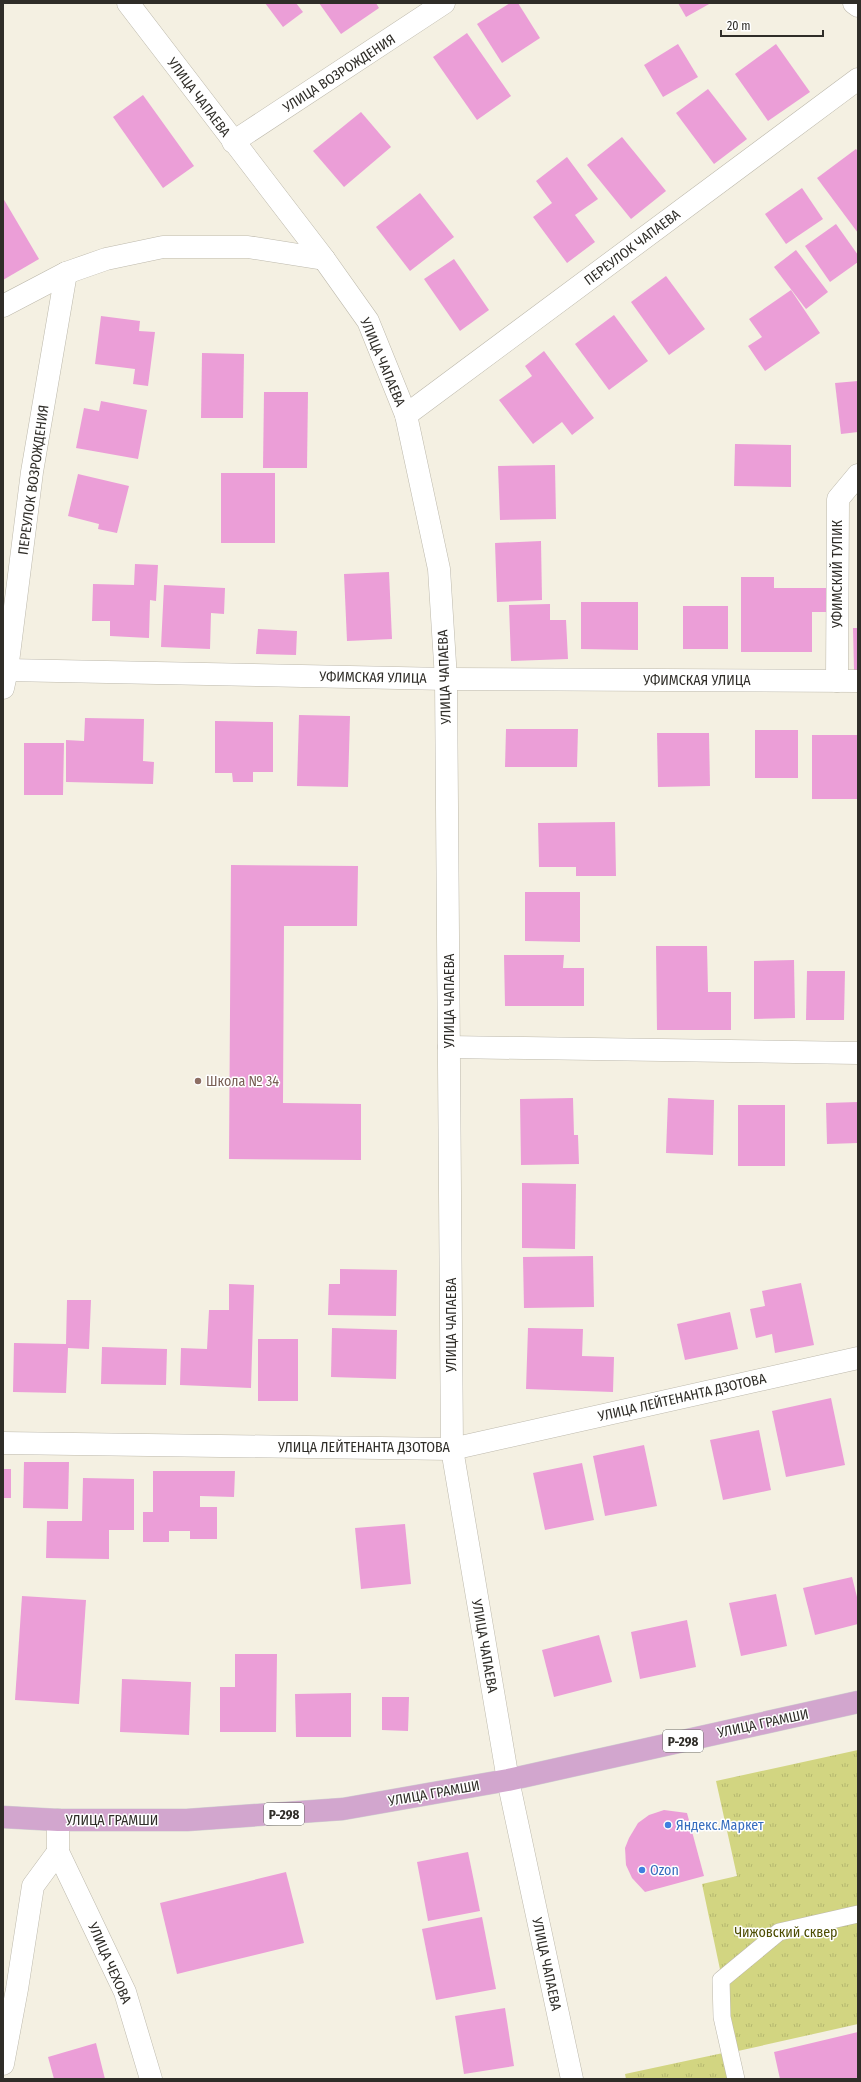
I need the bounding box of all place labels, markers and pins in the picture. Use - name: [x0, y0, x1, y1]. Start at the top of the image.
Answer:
- place label: Школа № 34: [206, 1073, 279, 1090]
- marker: Школа № 34: [193, 1076, 203, 1086]
- place label: Яндекс.Маркет: [676, 1817, 764, 1834]
- marker: Яндекс.Маркет: [663, 1820, 673, 1830]
- place label: Ozon: [650, 1862, 679, 1879]
- marker: Ozon: [637, 1865, 647, 1875]

